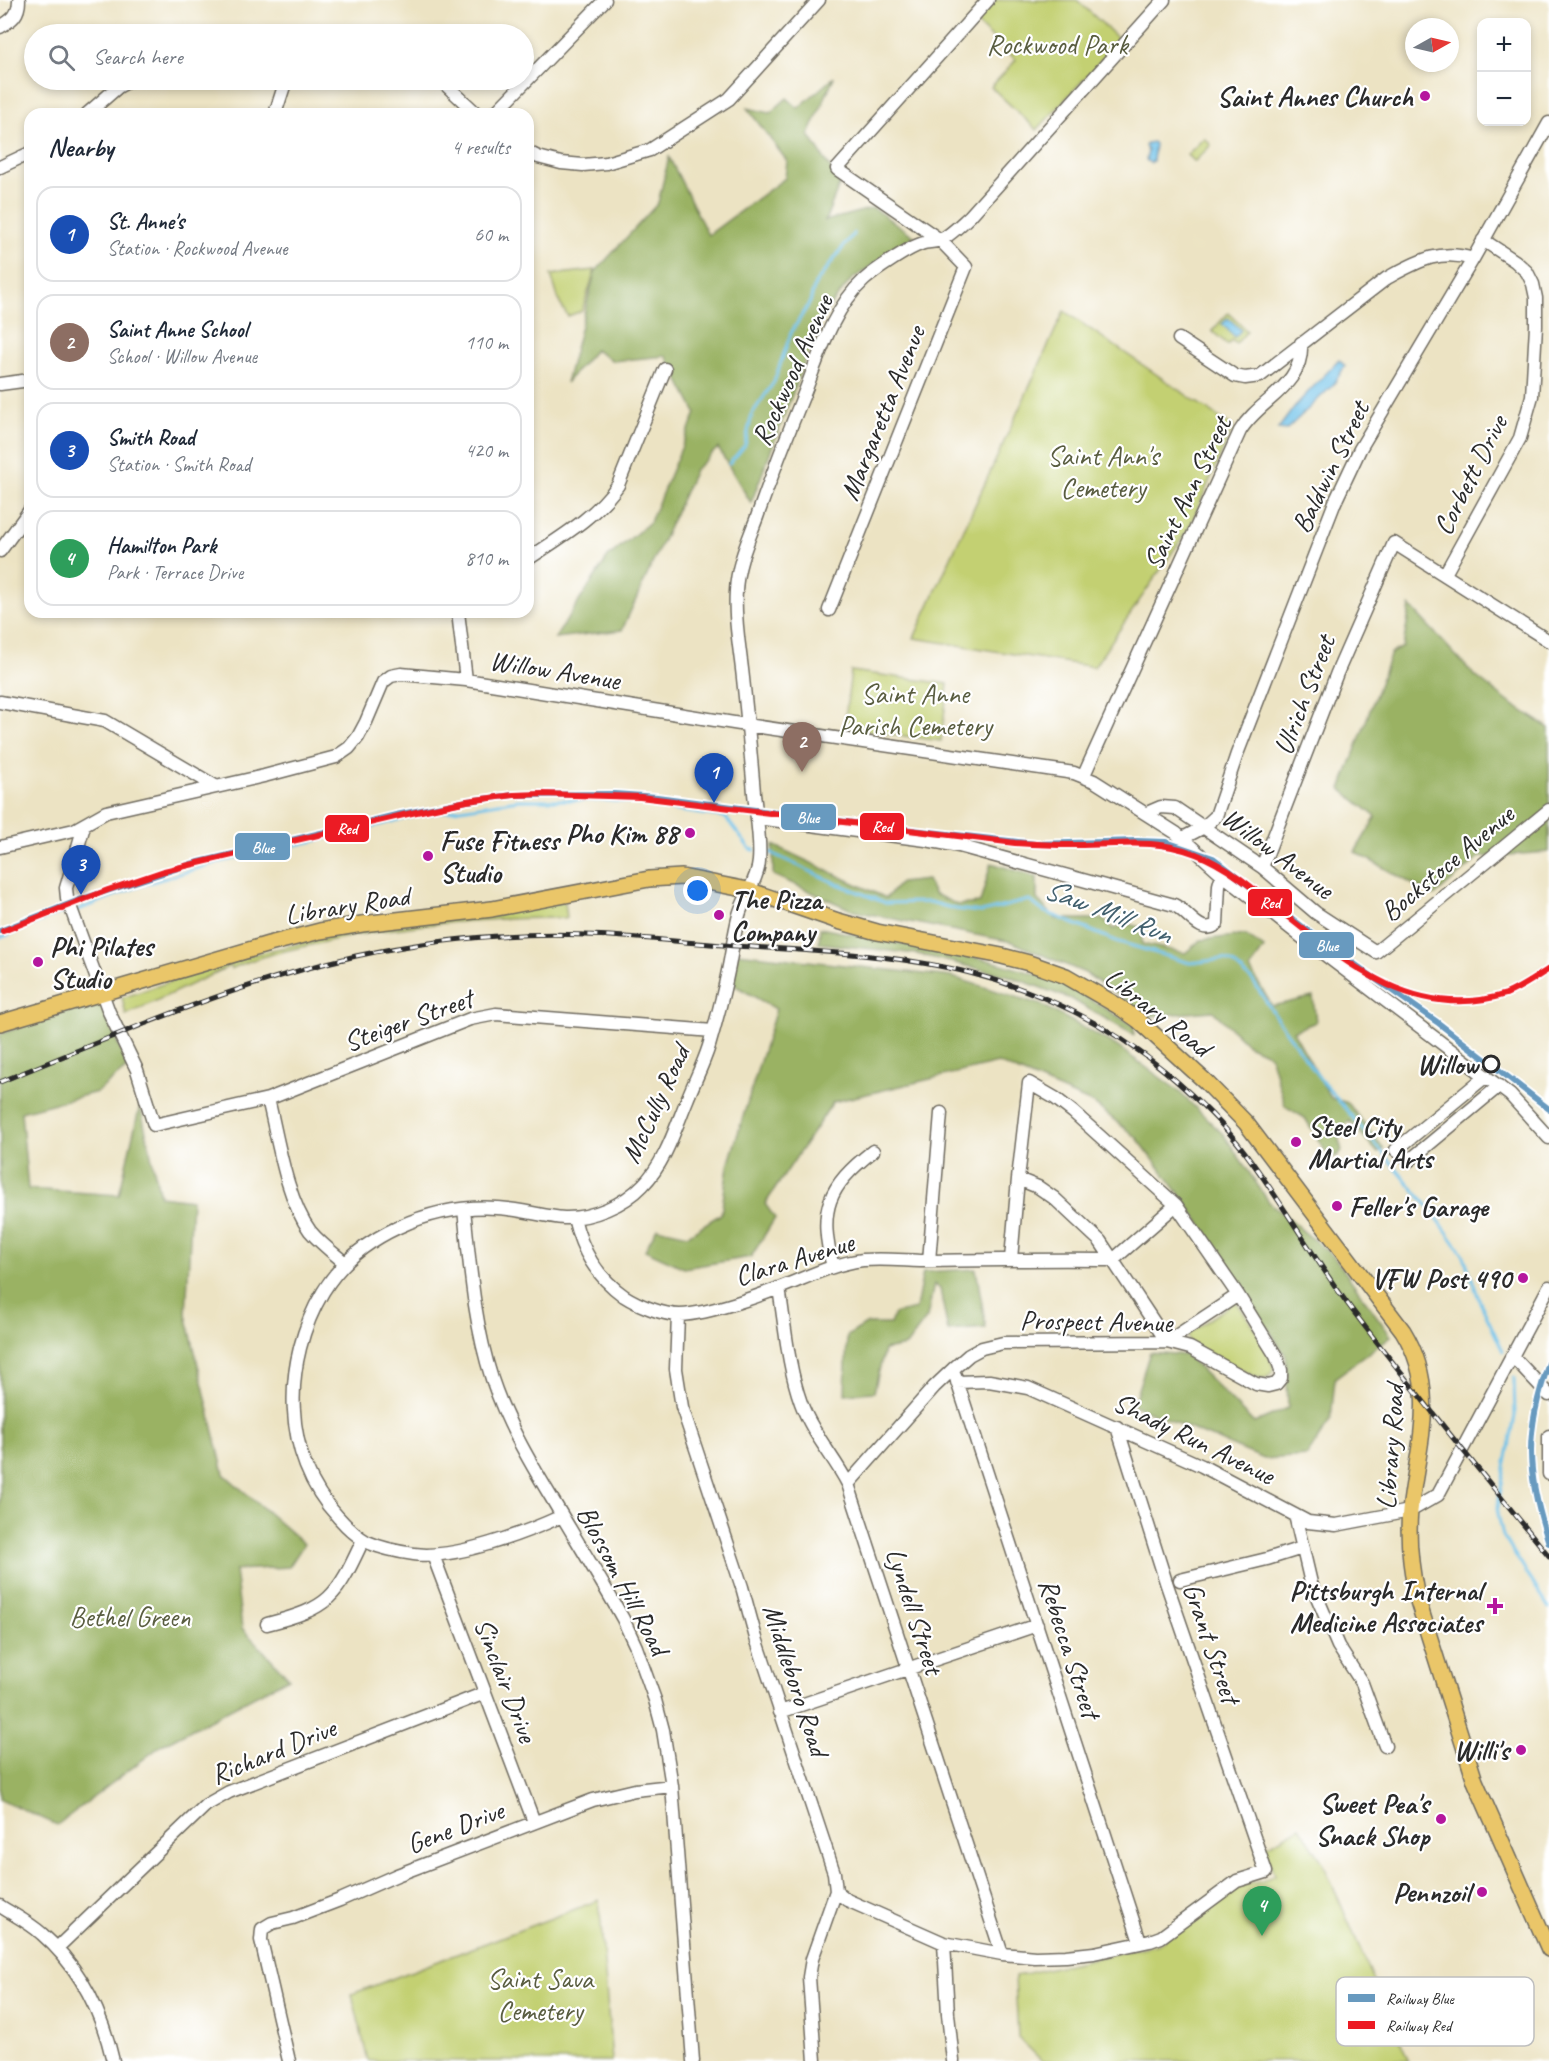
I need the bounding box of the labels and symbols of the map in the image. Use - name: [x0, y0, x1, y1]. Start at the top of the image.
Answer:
- north arrow: [1405, 18, 1459, 72]
- park label: Rockwood Park: [986, 27, 1129, 62]
- place label: Saint Annes Church: [1217, 79, 1414, 114]
- marker: Saint Annes Church: [1418, 89, 1432, 103]
- street label: Rockwood Avenue: [743, 287, 842, 451]
- street label: Margaretta Avenue: [831, 319, 934, 505]
- street label: Baldwin Street: [1283, 393, 1378, 539]
- street label: Saint Ann Street: [1135, 408, 1240, 575]
- street label: Corbett Drive: [1425, 408, 1516, 541]
- park label: Saint Ann's Cemetery: [1047, 438, 1161, 505]
- street label: Ulrich Street: [1265, 628, 1344, 760]
- street label: Willow Avenue: [487, 642, 624, 698]
- park label: Saint Anne Parish Cemetery: [838, 676, 994, 743]
- pin: 2: [782, 722, 822, 772]
- pin: 1: [694, 754, 734, 803]
- street label: Bockstoce Avenue: [1373, 796, 1522, 929]
- street label: Willow Avenue: [1215, 800, 1342, 908]
- line badge: Blue: [780, 803, 837, 831]
- text: Blue: [797, 808, 821, 828]
- line badge: Red: [859, 812, 905, 841]
- line badge: Red: [324, 814, 370, 843]
- place label: Pho Kim 88: [566, 816, 681, 851]
- text: Red: [872, 817, 895, 837]
- text: Red: [337, 819, 360, 839]
- place label: Fuse Fitness Studio: [440, 823, 562, 890]
- marker: Pho Kim 88: [683, 826, 697, 840]
- line badge: Blue: [234, 832, 291, 861]
- text: Blue: [252, 838, 276, 858]
- pin: 3: [62, 846, 100, 895]
- marker: Fuse Fitness Studio: [421, 849, 435, 863]
- water label: Saw Mill Run: [1039, 869, 1179, 953]
- your location: [683, 876, 712, 905]
- street label: Library Road: [282, 877, 416, 932]
- place label: The Pizza Company: [731, 882, 824, 949]
- line badge: Red: [1247, 888, 1293, 917]
- text: Red: [1260, 893, 1283, 913]
- marker: The Pizza Company: [712, 908, 726, 922]
- place label: Phi Pilates Studio: [50, 929, 156, 996]
- line badge: Blue: [1298, 931, 1355, 959]
- text: Blue: [1316, 936, 1340, 956]
- marker: Phi Pilates Studio: [31, 955, 45, 969]
- street label: Library Road: [1098, 960, 1221, 1067]
- street label: Steiger Street: [339, 979, 481, 1059]
- street label: McCully Road: [613, 1036, 699, 1168]
- place label: Willow: [1417, 1047, 1481, 1082]
- marker: Willow: [1482, 1055, 1500, 1073]
- place label: Steel City Martial Arts: [1308, 1109, 1436, 1176]
- marker: Steel City Martial Arts: [1289, 1135, 1303, 1149]
- place label: Feller's Garage: [1349, 1189, 1491, 1224]
- marker: Feller's Garage: [1330, 1199, 1344, 1213]
- street label: Clara Avenue: [730, 1224, 860, 1294]
- place label: VFW Post 490: [1371, 1261, 1514, 1296]
- marker: VFW Post 490: [1516, 1271, 1530, 1285]
- street label: Prospect Avenue: [1020, 1302, 1174, 1340]
- street label: Library Road: [1368, 1379, 1412, 1511]
- street label: Shady Run Avenue: [1108, 1384, 1282, 1493]
- street label: Blossom Hill Road: [569, 1499, 679, 1664]
- street label: Lyndell Street: [878, 1543, 953, 1681]
- place label: Pittsburgh Internal Medicine Associates: [1289, 1573, 1487, 1640]
- street label: Rebecca Street: [1031, 1574, 1110, 1726]
- street label: Grant Street: [1175, 1578, 1250, 1711]
- marker: Pittsburgh Internal Medicine Associates: [1486, 1597, 1504, 1615]
- park label: Bethel Green: [70, 1599, 191, 1634]
- street label: Middleboro Road: [755, 1600, 838, 1764]
- street label: Sinclair Drive: [466, 1613, 546, 1749]
- street label: Richard Drive: [205, 1709, 342, 1792]
- place label: Willi's: [1454, 1733, 1512, 1768]
- marker: Willi's: [1514, 1743, 1528, 1757]
- place label: Sweet Pea's Snack Shop: [1315, 1786, 1432, 1853]
- street label: Gene Drive: [402, 1792, 510, 1861]
- marker: Sweet Pea's Snack Shop: [1434, 1812, 1448, 1826]
- place label: Pennzoil: [1393, 1875, 1476, 1910]
- marker: Pennzoil: [1475, 1885, 1489, 1899]
- pin: 4: [1242, 1886, 1282, 1936]
- park label: Saint Sava Cemetery: [487, 1961, 595, 2028]
- legend: [1336, 1977, 1534, 2046]
- text: Railway Blue: [1386, 1989, 1455, 2009]
- text: Railway Red: [1386, 2016, 1454, 2036]

